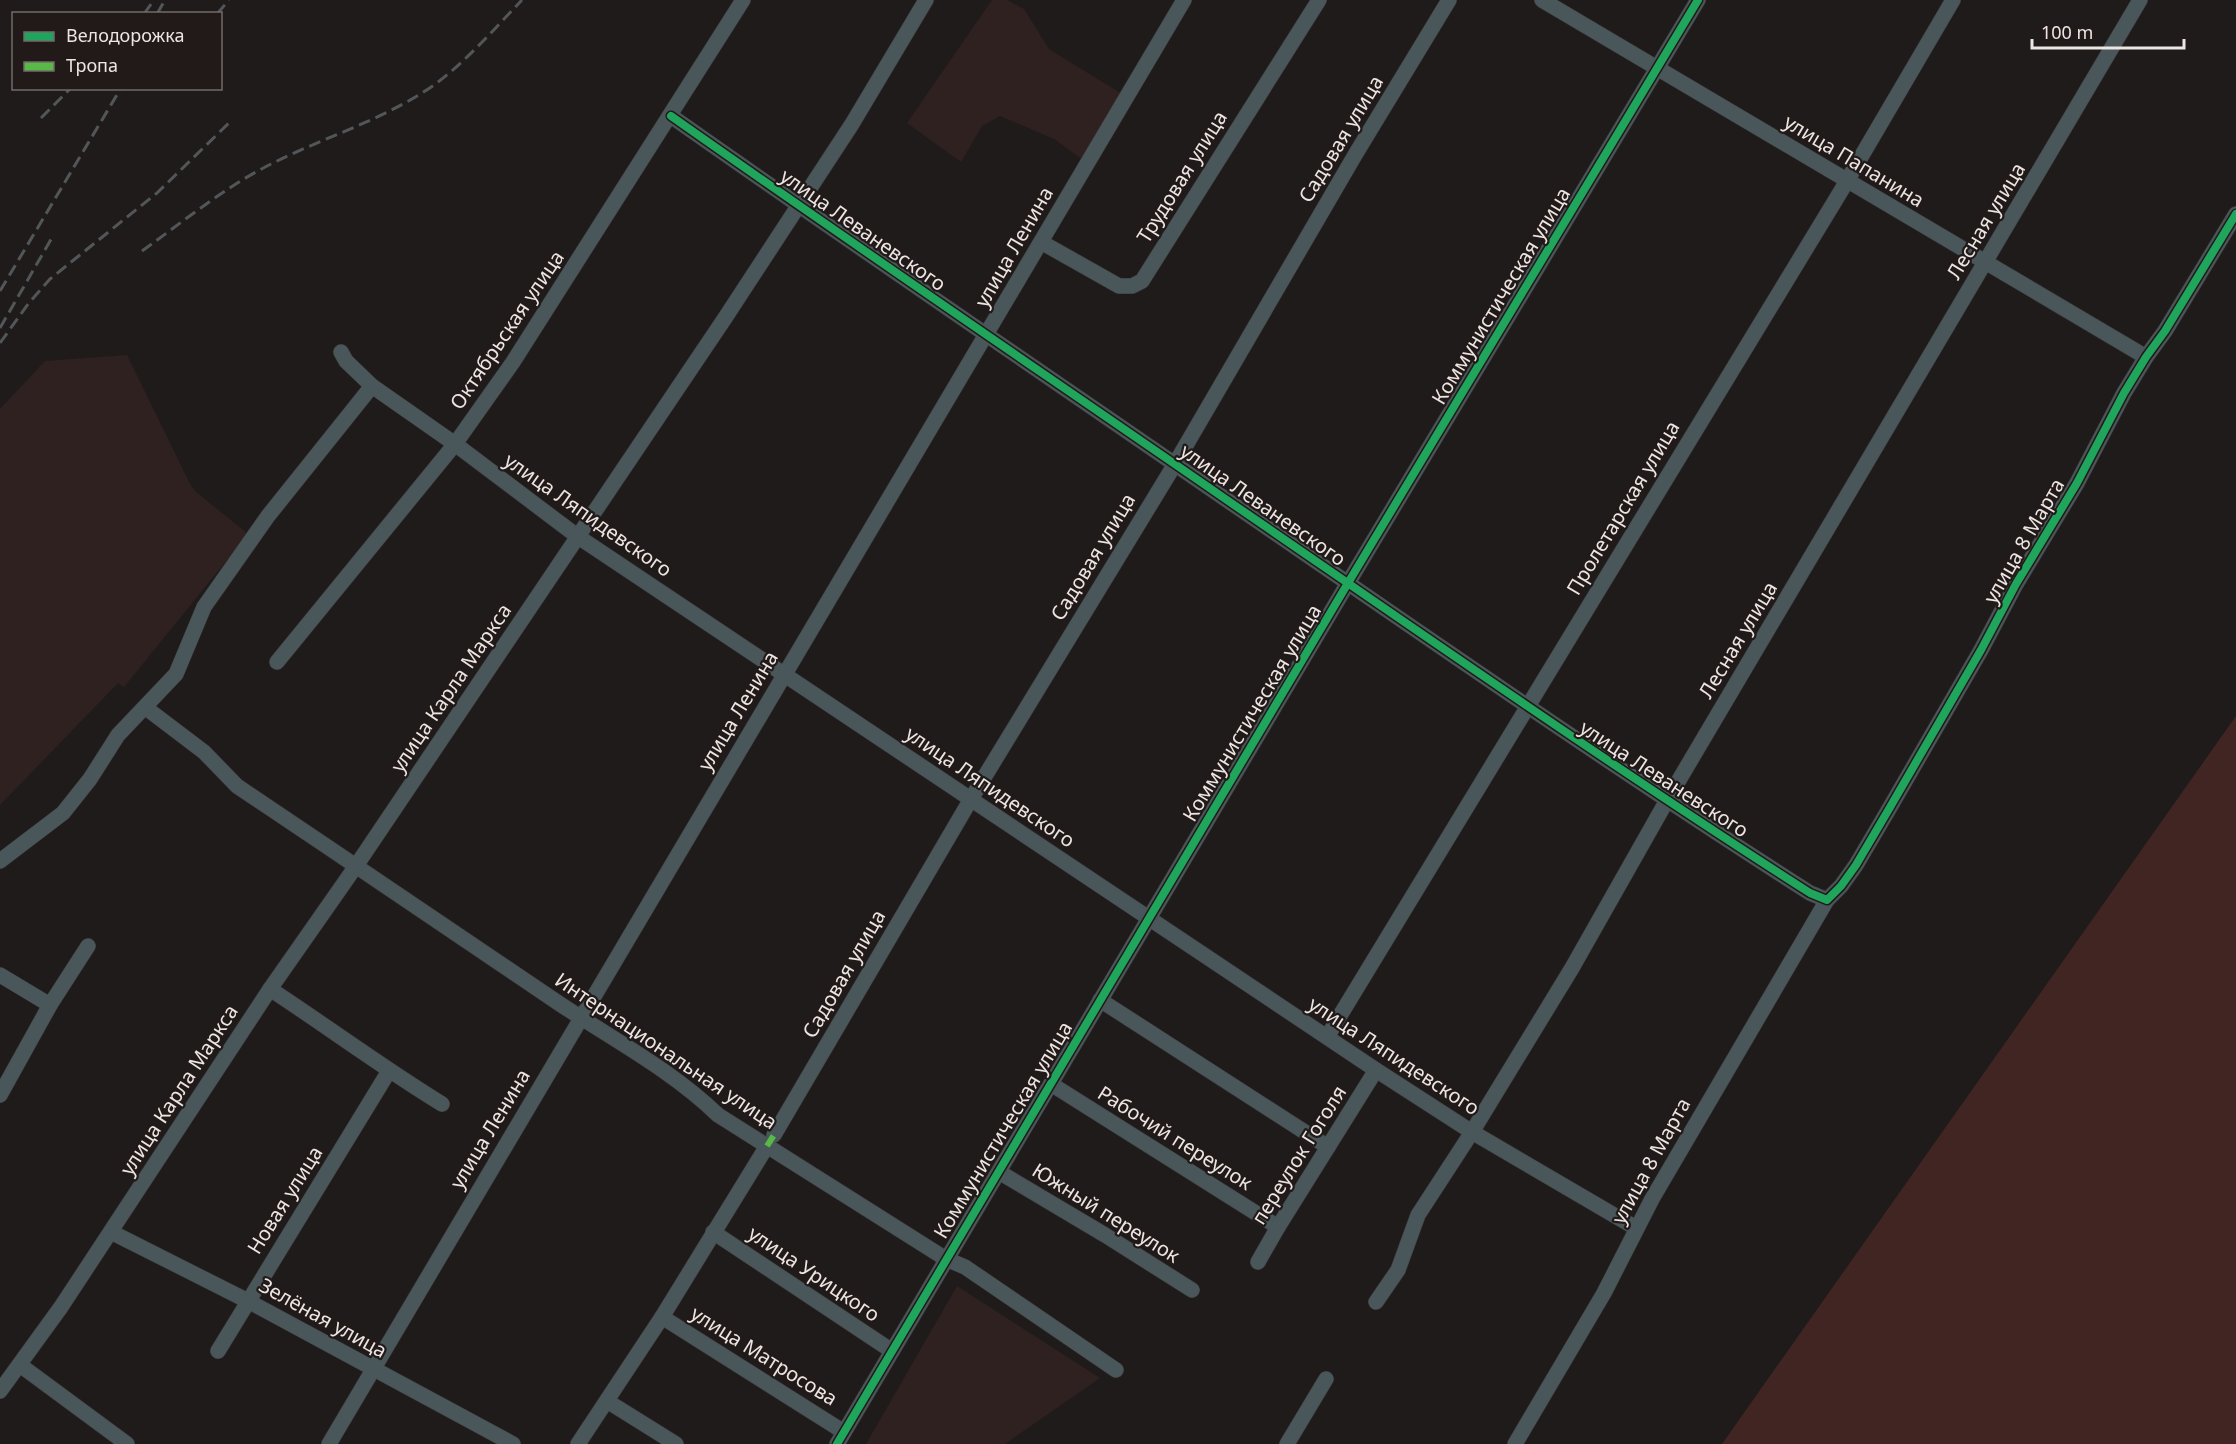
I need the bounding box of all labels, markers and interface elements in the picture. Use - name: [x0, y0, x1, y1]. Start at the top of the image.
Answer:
- legend: [12, 12, 222, 90]
- scale bar: [2032, 12, 2184, 50]
- text: 100 m: [2041, 20, 2093, 44]
- text: Велодорожка: [66, 23, 184, 47]
- text: Тропа: [66, 53, 118, 77]
- street label: Садовая улица: [1292, 70, 1389, 207]
- street label: Трудовая улица: [1130, 106, 1233, 248]
- street label: улица Папанина: [1779, 108, 1929, 213]
- street label: Лесная улица: [1940, 157, 2031, 284]
- street label: улица Леваневского: [775, 162, 951, 297]
- street label: улица Ленина: [968, 182, 1059, 312]
- street label: Коммунистическая улица: [1425, 182, 1576, 409]
- street label: Октябрьская улица: [443, 245, 570, 415]
- street label: Пролетарская улица: [1560, 416, 1685, 600]
- street label: улица Леваневского: [1175, 437, 1351, 572]
- street label: улица Ляпидевского: [499, 447, 677, 583]
- street label: улица 8 Марта: [1977, 473, 2070, 608]
- street label: Садовая улица: [1044, 488, 1141, 625]
- street label: Лесная улица: [1692, 576, 1783, 703]
- street label: улица Карла Маркса: [384, 598, 517, 777]
- street label: Коммунистическая улица: [1176, 599, 1327, 826]
- street label: улица Ленина: [691, 646, 784, 776]
- street label: улица Леваневского: [1575, 714, 1754, 843]
- street label: улица Ляпидевского: [900, 720, 1080, 853]
- street label: Садовая улица: [796, 905, 891, 1043]
- street label: Интернациональная улица: [550, 966, 783, 1135]
- street label: улица Ляпидевского: [1304, 990, 1485, 1121]
- street label: улица Карла Маркса: [113, 999, 244, 1180]
- street label: Коммунистическая улица: [927, 1016, 1078, 1243]
- street label: улица Ленина: [443, 1064, 536, 1194]
- street label: Рабочий переулок: [1093, 1079, 1258, 1196]
- street label: переулок Гоголя: [1245, 1080, 1352, 1229]
- street label: улица 8 Марта: [1605, 1093, 1696, 1229]
- street label: Новая улица: [241, 1141, 329, 1259]
- street label: Южный переулок: [1027, 1156, 1185, 1269]
- street label: улица Урицкого: [743, 1220, 885, 1328]
- street label: Зелёная улица: [255, 1271, 392, 1364]
- street label: улица Матросова: [686, 1300, 843, 1412]

